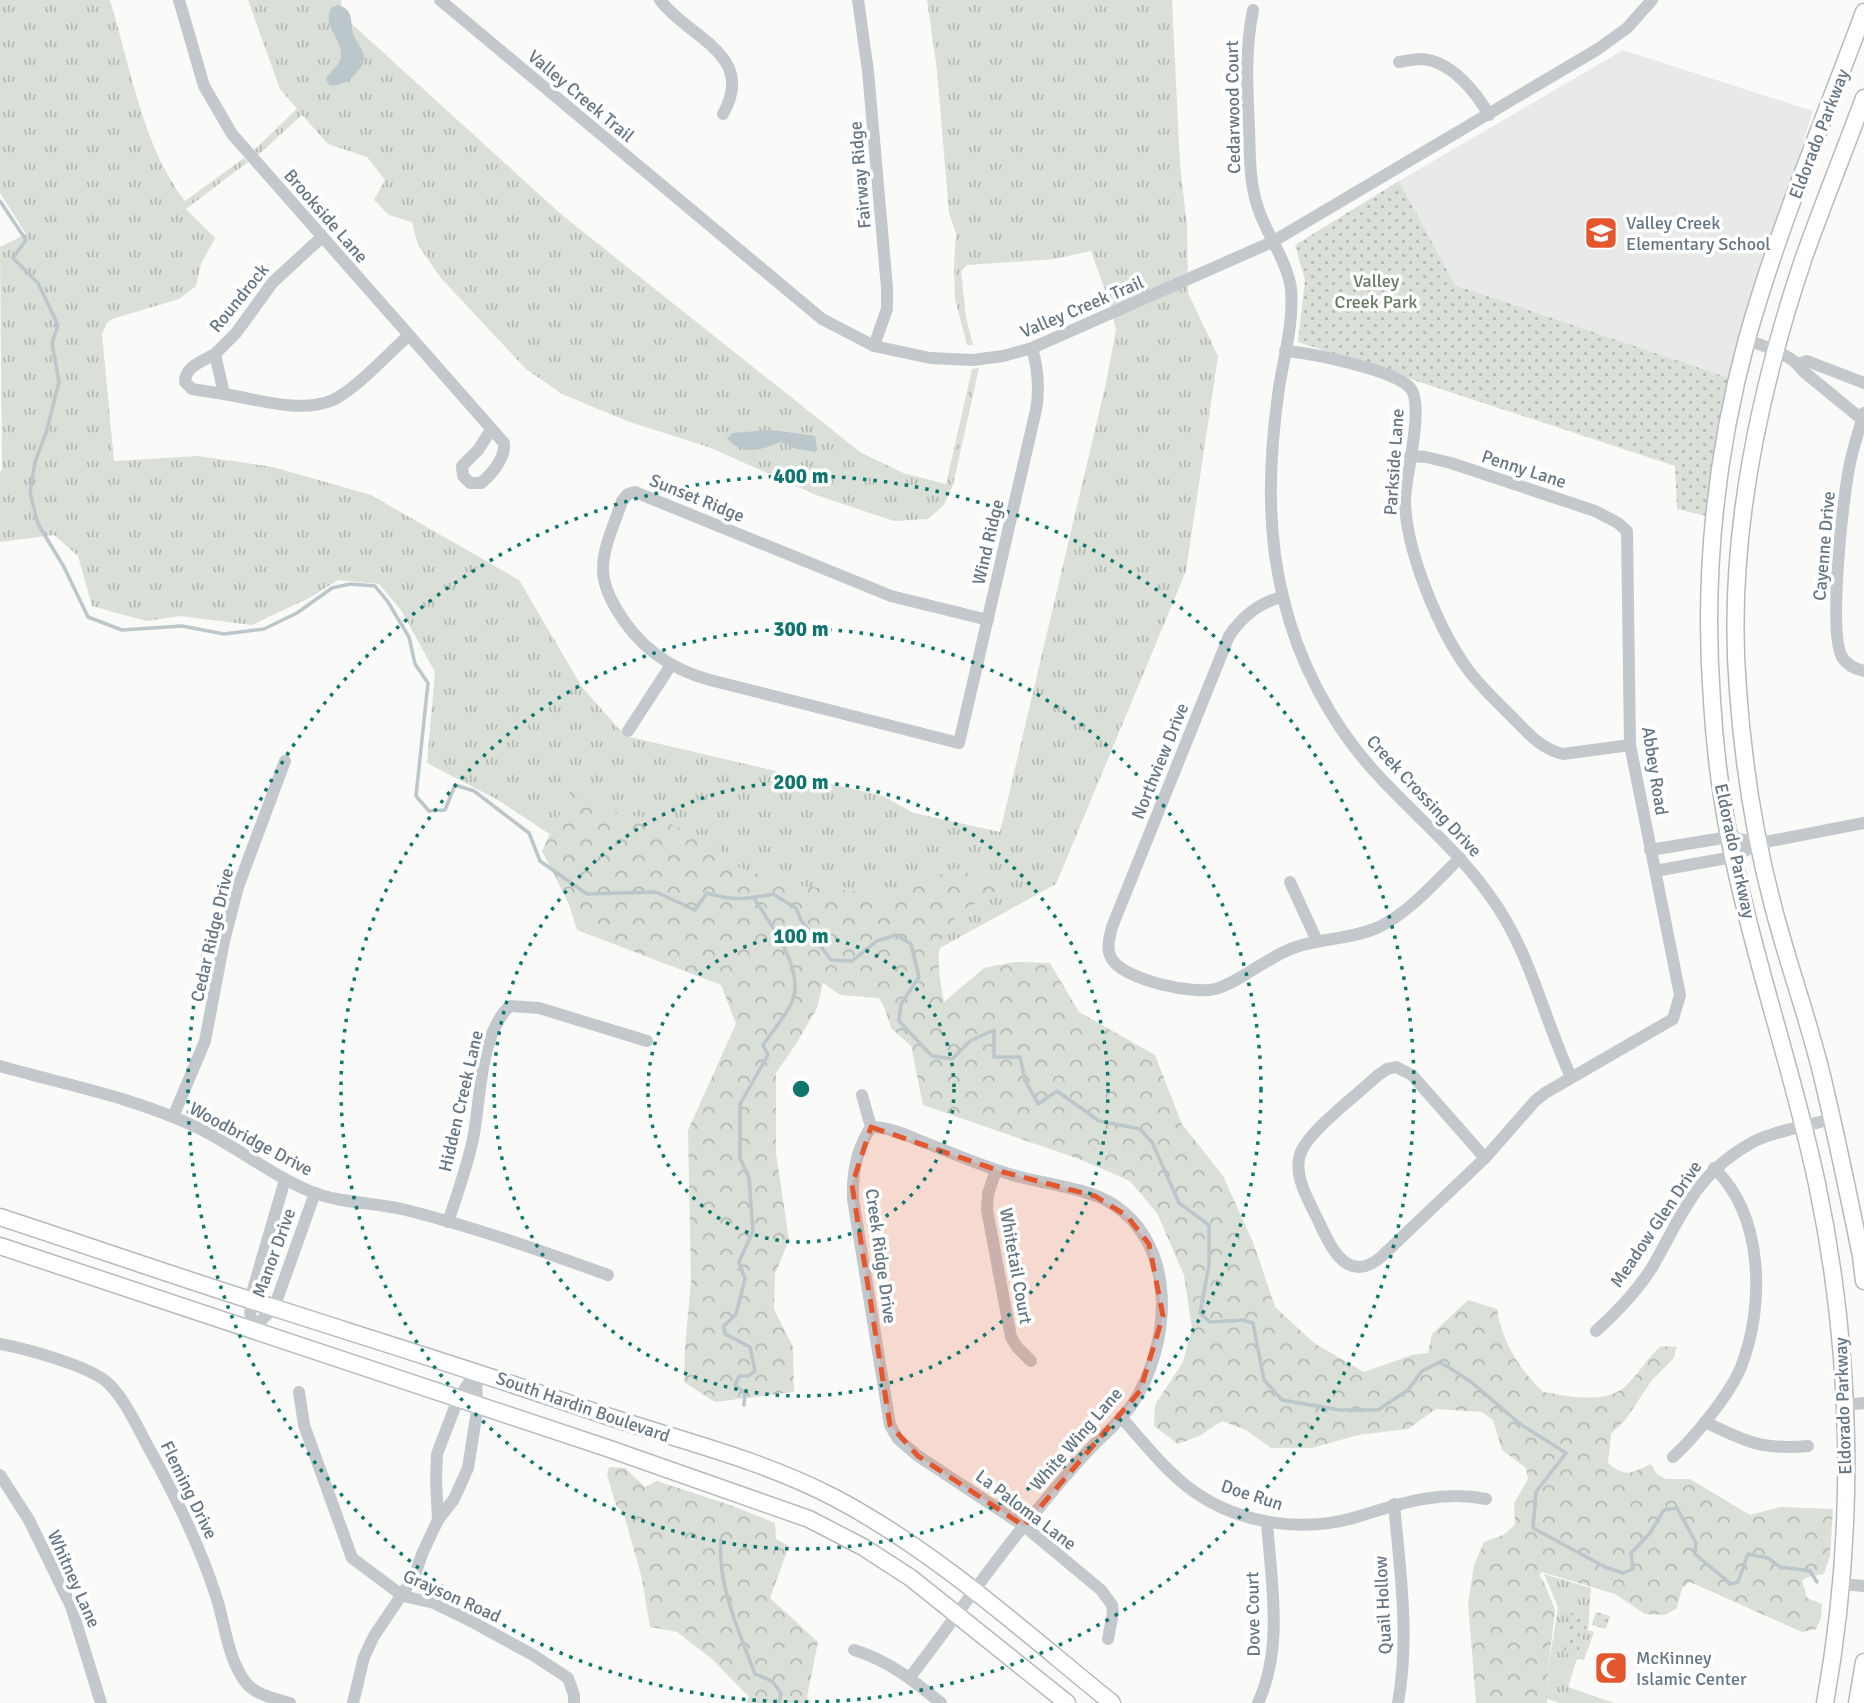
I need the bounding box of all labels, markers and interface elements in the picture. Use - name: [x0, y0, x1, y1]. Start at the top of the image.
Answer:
- street label: Cedarwood Court: [1221, 40, 1245, 174]
- street label: Valley Creek Trail: [523, 45, 639, 147]
- street label: Eldorado Parkway: [1784, 65, 1854, 202]
- street label: Fairway Ridge: [844, 120, 876, 230]
- street label: Brookside Lane: [279, 165, 373, 267]
- place label: Valley Creek Elementary School: [1626, 212, 1771, 255]
- school or university icon: Valley Creek Elementary School: [1582, 214, 1620, 252]
- street label: Roundrock: [205, 259, 273, 337]
- park label: Valley Creek Park: [1335, 270, 1417, 313]
- street label: Valley Creek Trail: [1017, 271, 1147, 343]
- street label: Parkside Lane: [1379, 408, 1409, 516]
- street label: Penny Lane: [1479, 445, 1569, 493]
- text: 400 m: [773, 463, 829, 489]
- street label: Sunset Ridge: [646, 469, 748, 527]
- street label: Cayenne Drive: [1808, 490, 1840, 602]
- street label: Wind Ridge: [967, 497, 1009, 587]
- text: 300 m: [773, 616, 829, 642]
- street label: Northview Drive: [1127, 700, 1193, 822]
- street label: Abbey Road: [1637, 725, 1673, 817]
- street label: Creek Crossing Drive: [1362, 730, 1486, 862]
- text: 200 m: [773, 769, 829, 795]
- street label: Eldorado Parkway: [1710, 782, 1760, 921]
- street label: Cedar Ridge Drive: [186, 866, 238, 1004]
- text: 100 m: [773, 923, 829, 949]
- street label: Hidden Creek Lane: [434, 1028, 488, 1174]
- centre of rings: [789, 1077, 813, 1101]
- street label: Woodbridge Drive: [186, 1097, 316, 1181]
- street label: Meadow Glen Drive: [1605, 1156, 1707, 1292]
- street label: Creek Ridge Drive: [861, 1187, 901, 1325]
- street label: Manor Drive: [248, 1205, 300, 1301]
- street label: Whitetail Court: [995, 1206, 1037, 1326]
- street label: Eldorado Parkway: [1830, 1336, 1856, 1475]
- street label: South Hardin Boulevard: [493, 1367, 673, 1447]
- street label: White Wing Lane: [1025, 1383, 1127, 1495]
- street label: Fleming Drive: [156, 1437, 222, 1543]
- street label: La Paloma Lane: [971, 1465, 1081, 1555]
- street label: Doe Run: [1218, 1475, 1286, 1515]
- street label: Whitney Lane: [43, 1527, 105, 1631]
- street label: Quail Hollow: [1369, 1555, 1397, 1655]
- street label: Grayson Road: [400, 1565, 504, 1627]
- street label: Dove Court: [1241, 1571, 1265, 1657]
- place label: McKinney Islamic Center: [1636, 1647, 1747, 1690]
- mosque icon: McKinney Islamic Center: [1592, 1649, 1630, 1687]

